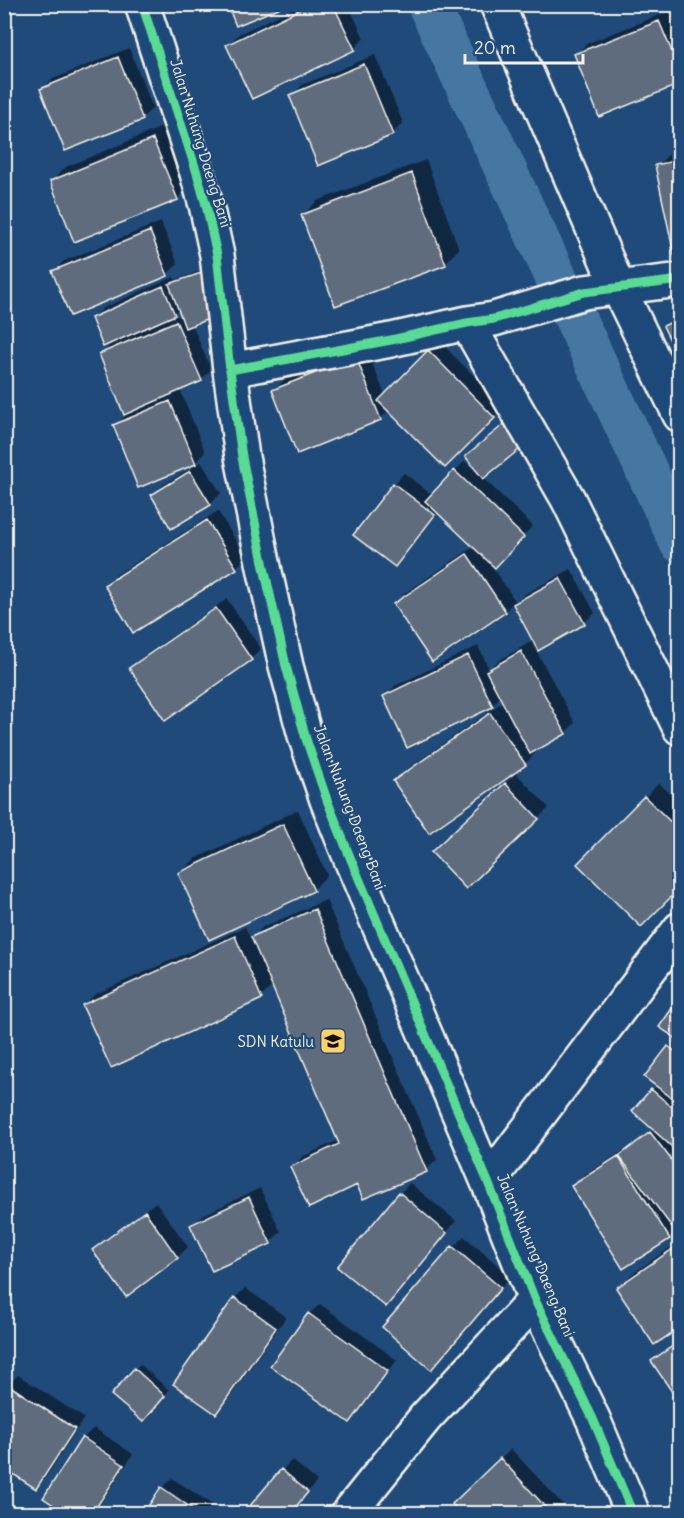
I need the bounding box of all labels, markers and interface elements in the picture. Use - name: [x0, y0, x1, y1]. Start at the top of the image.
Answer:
- scale bar: [465, 27, 584, 65]
- text: 20 m: [474, 36, 516, 59]
- street label: Jalan Nuhung Daeng Bani: [166, 56, 236, 230]
- street label: Jalan Nuhung Daeng Bani: [310, 722, 390, 892]
- school or university icon: SDN Katulu: [318, 1026, 348, 1056]
- place label: SDN Katulu: [237, 1032, 314, 1051]
- street label: Jalan Nuhung Daeng Bani: [493, 1170, 579, 1340]

